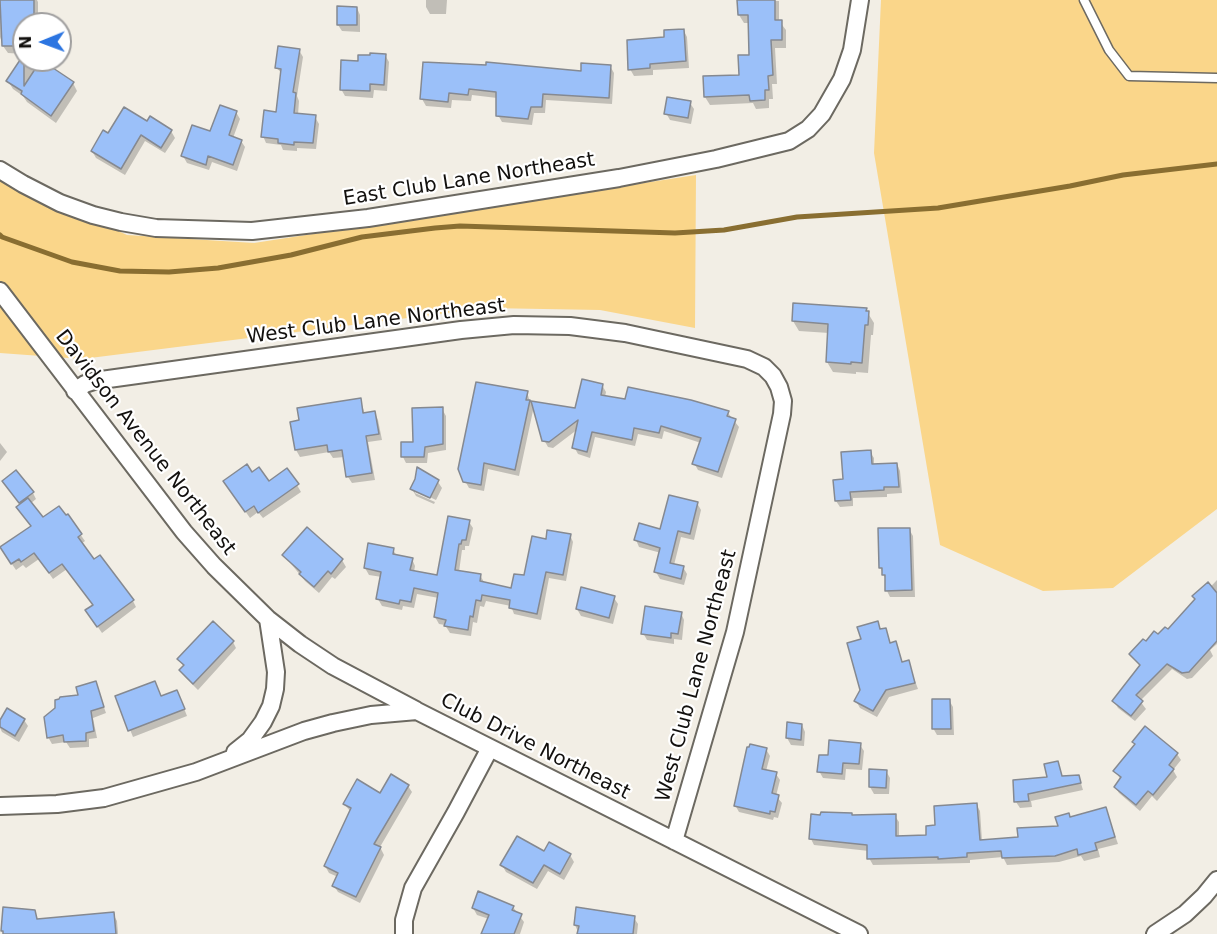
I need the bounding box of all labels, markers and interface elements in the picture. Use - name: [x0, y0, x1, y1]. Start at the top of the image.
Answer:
- north arrow: [12, 12, 72, 72]
- text: N: [16, 35, 35, 49]
- street label: East Club Lane Northeast: [342, 148, 596, 212]
- street label: West Club Lane Northeast: [245, 294, 507, 350]
- street label: Davidson Avenue Northeast: [50, 326, 240, 560]
- street label: West Club Lane Northeast: [652, 547, 742, 805]
- street label: Club Drive Northeast: [436, 689, 634, 805]

